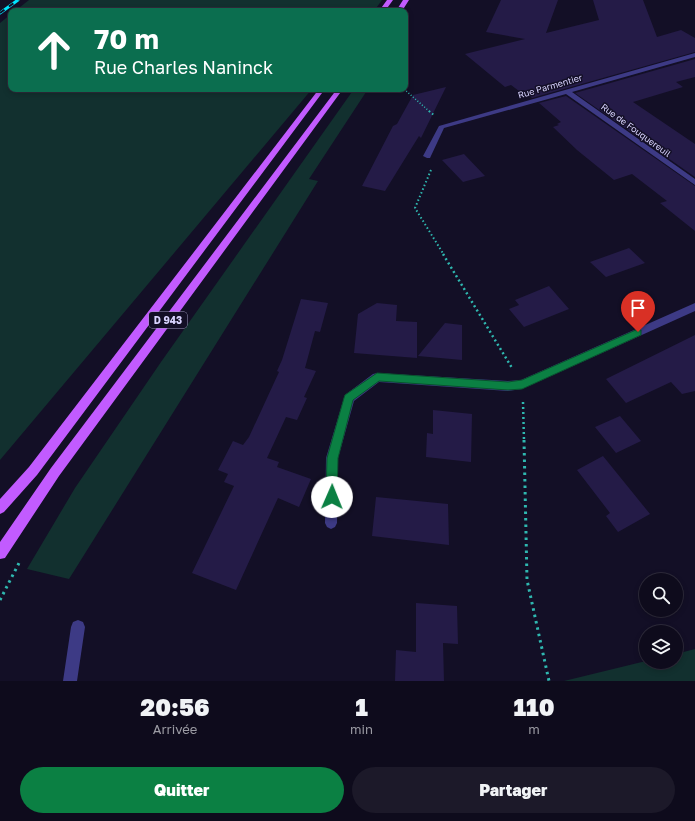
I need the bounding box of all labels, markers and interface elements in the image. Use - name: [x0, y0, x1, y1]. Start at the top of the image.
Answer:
- text: 70 m: [94, 22, 159, 55]
- icon: ahead: [28, 24, 80, 76]
- text: Rue Charles Naninck: [94, 56, 273, 78]
- street label: Rue Parmentier: [516, 71, 584, 100]
- street label: Rue de Fouquereuil: [599, 101, 673, 159]
- pin: [621, 291, 655, 332]
- icon: arrive: [627, 297, 649, 319]
- road number: D 943: [149, 312, 187, 328]
- position arrow: [311, 476, 353, 518]
- map controls: [639, 573, 683, 669]
- button: search: [639, 573, 683, 617]
- button: layers: [639, 625, 683, 669]
- text: 20:56: [140, 692, 210, 721]
- text: 1: [355, 692, 368, 721]
- text: 110: [513, 692, 555, 721]
- text: Arrivée: [153, 721, 197, 737]
- text: min: [350, 721, 373, 737]
- text: m: [528, 721, 540, 737]
- button: Quitter: [20, 767, 344, 813]
- button: Partager: [352, 767, 675, 813]

